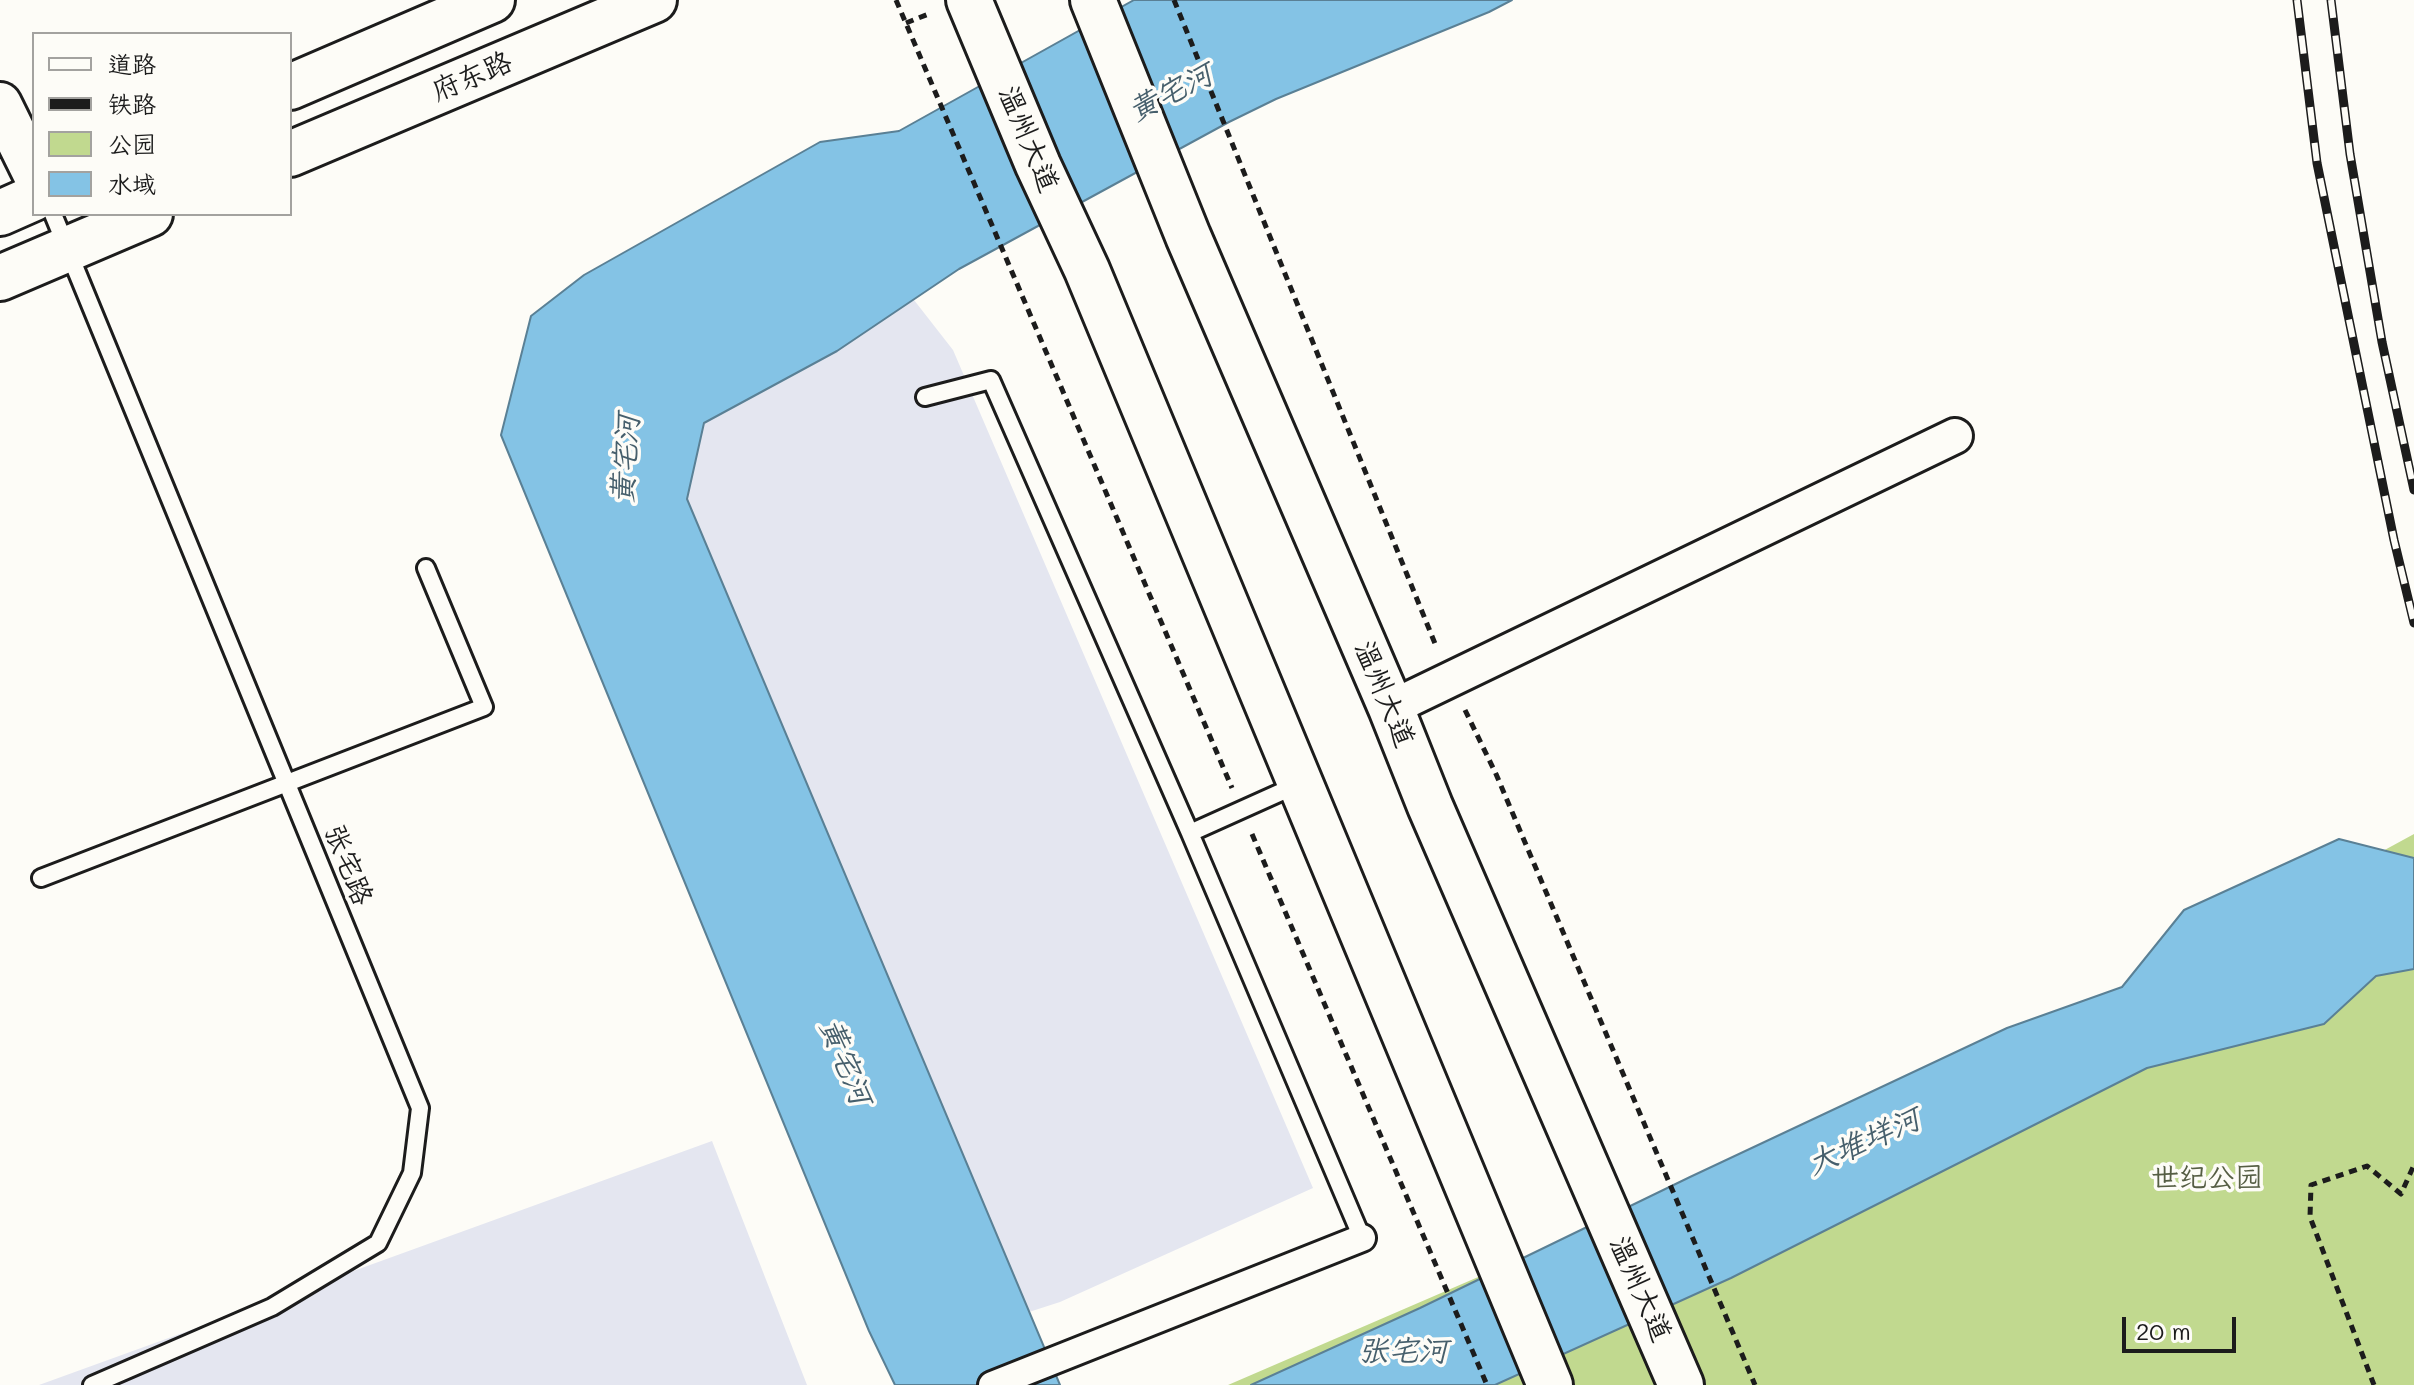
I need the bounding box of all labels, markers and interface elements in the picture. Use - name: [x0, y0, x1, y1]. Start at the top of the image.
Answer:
- legend: [32, 32, 292, 216]
- street label: 府东路: [427, 45, 517, 109]
- text: 道路: [108, 48, 156, 79]
- water label: 黄宅河: [1123, 57, 1219, 129]
- street label: 温州大道: [991, 81, 1065, 197]
- text: 铁路: [108, 88, 156, 119]
- text: 公园: [108, 128, 156, 159]
- text: 水域: [108, 168, 156, 199]
- water label: 黄宅河: [605, 413, 647, 505]
- street label: 温州大道: [1347, 636, 1421, 752]
- street label: 张宅路: [317, 820, 379, 910]
- water label: 黄宅河: [811, 1014, 879, 1110]
- water label: 大堆垟河: [1802, 1101, 1926, 1183]
- park label: 世纪公园: [2151, 1161, 2263, 1195]
- street label: 温州大道: [1602, 1231, 1678, 1347]
- scale bar: [2126, 1301, 2240, 1351]
- text: 20 m: [2136, 1315, 2191, 1346]
- water label: 张宅河: [1358, 1334, 1448, 1370]

